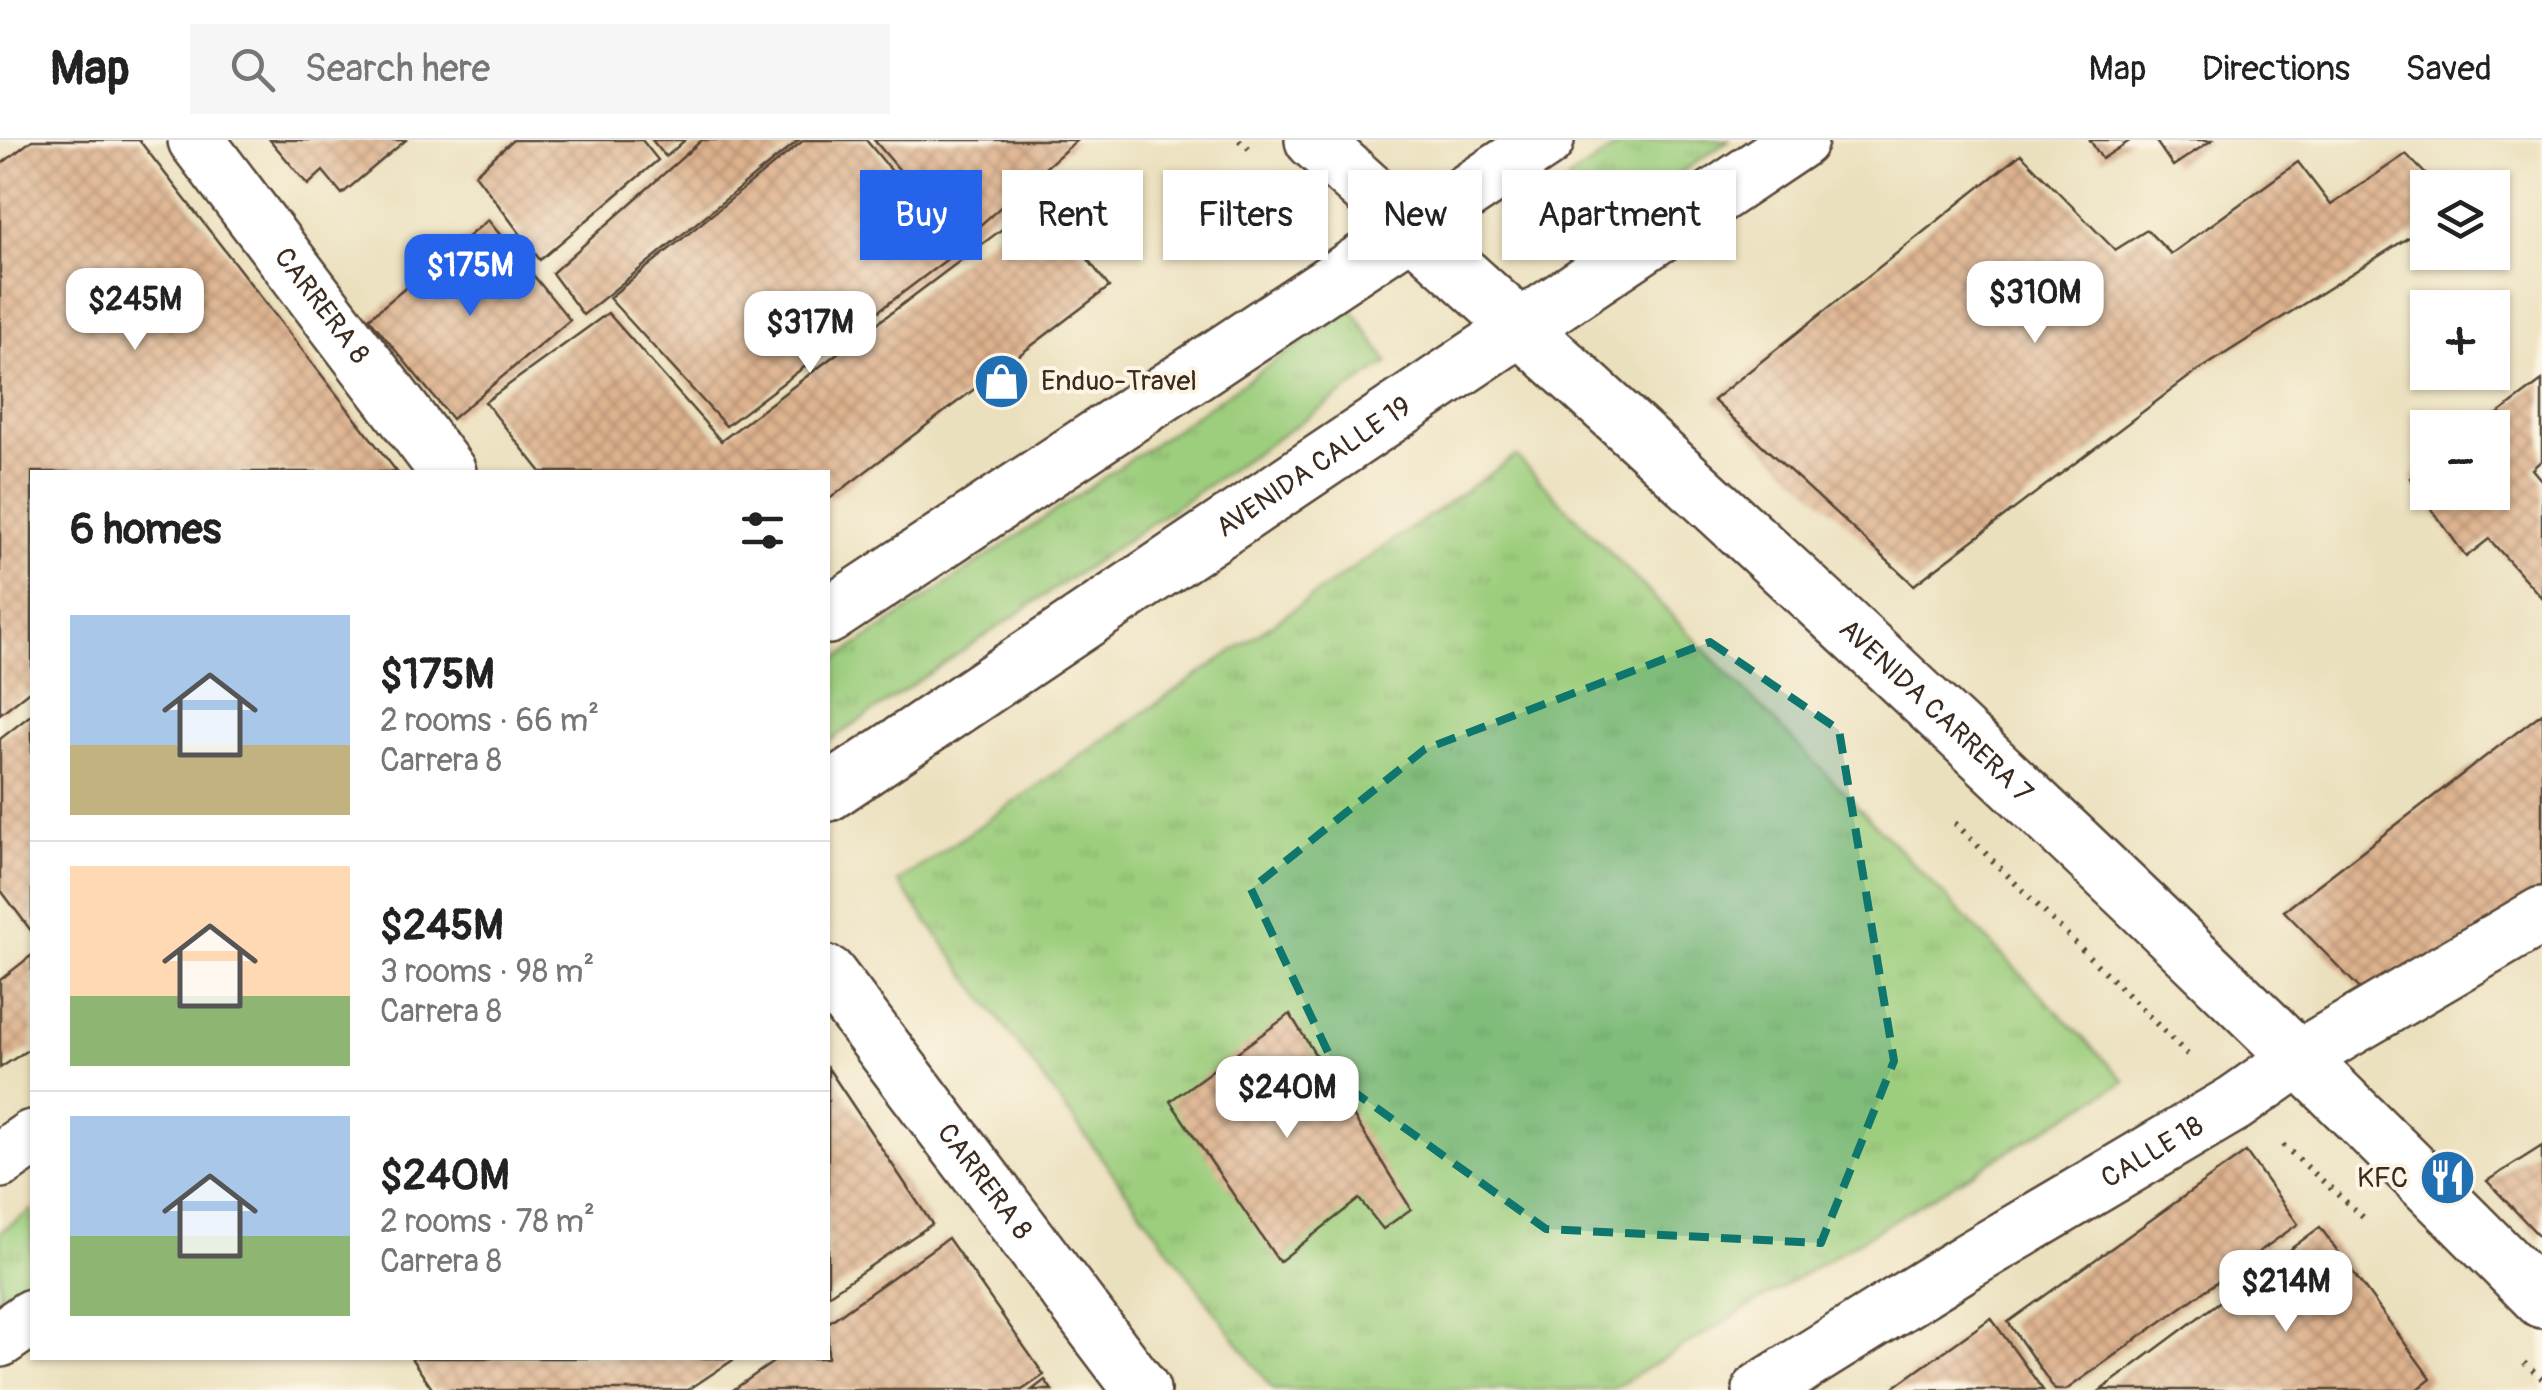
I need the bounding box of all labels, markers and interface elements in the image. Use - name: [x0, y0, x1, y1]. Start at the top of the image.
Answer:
- search box: [190, 24, 890, 114]
- text: Map: [50, 39, 130, 99]
- icon: search: [225, 42, 280, 97]
- text: Search here: [305, 45, 490, 93]
- text: Map: [2089, 47, 2147, 91]
- text: Directions: [2202, 47, 2350, 91]
- text: Saved: [2405, 47, 2492, 91]
- chip: Buy: [860, 170, 982, 260]
- chip: Rent: [1002, 170, 1143, 260]
- chip: Filters: [1163, 170, 1328, 260]
- chip: New: [1348, 170, 1482, 260]
- chip: Apartment: [1502, 170, 1736, 260]
- map controls: [2410, 170, 2510, 510]
- button: layers: [2410, 170, 2510, 270]
- pin: $175M: [400, 234, 540, 319]
- street label: CARRERA 8: [266, 241, 377, 371]
- text: $175M: [426, 246, 514, 286]
- pin: $310M: [1965, 261, 2105, 346]
- pin: $245M: [65, 268, 205, 353]
- text: $310M: [1989, 273, 2081, 313]
- text: $245M: [88, 280, 182, 320]
- button: +: [2410, 290, 2510, 390]
- pin: $317M: [740, 291, 880, 376]
- text: $317M: [766, 303, 854, 343]
- shop icon: Enduo-Travel: [972, 351, 1032, 411]
- place label: Enduo-Travel: [1041, 364, 1197, 399]
- street label: AVENIDA CALLE 19: [1209, 389, 1418, 545]
- button: −: [2410, 410, 2510, 510]
- icon: filters: [735, 503, 790, 558]
- text: 6 homes: [70, 504, 221, 556]
- street label: AVENIDA CARRERA 7: [1832, 612, 2040, 810]
- text: $175M: [380, 649, 494, 701]
- icon: home: [150, 655, 270, 775]
- text: 2 rooms · 66 m²: [380, 701, 599, 741]
- text: Carrera 8: [380, 741, 502, 781]
- text: $245M: [380, 900, 504, 952]
- icon: home: [150, 906, 270, 1026]
- text: 3 rooms · 98 m²: [380, 952, 594, 992]
- text: Carrera 8: [380, 992, 502, 1032]
- pin: $240M: [1217, 1056, 1357, 1141]
- text: $240M: [1238, 1068, 1336, 1108]
- street label: CALLE 18: [2095, 1108, 2210, 1196]
- street label: CARRERA 8: [929, 1116, 1040, 1247]
- restaurant icon: KFC: [2417, 1148, 2477, 1208]
- text: $240M: [380, 1150, 510, 1202]
- icon: home: [150, 1156, 270, 1276]
- place label: KFC: [2357, 1161, 2408, 1196]
- text: 2 rooms · 78 m²: [380, 1202, 595, 1242]
- text: Carrera 8: [380, 1242, 502, 1282]
- pin: $214M: [2216, 1250, 2356, 1335]
- text: $214M: [2241, 1262, 2331, 1302]

